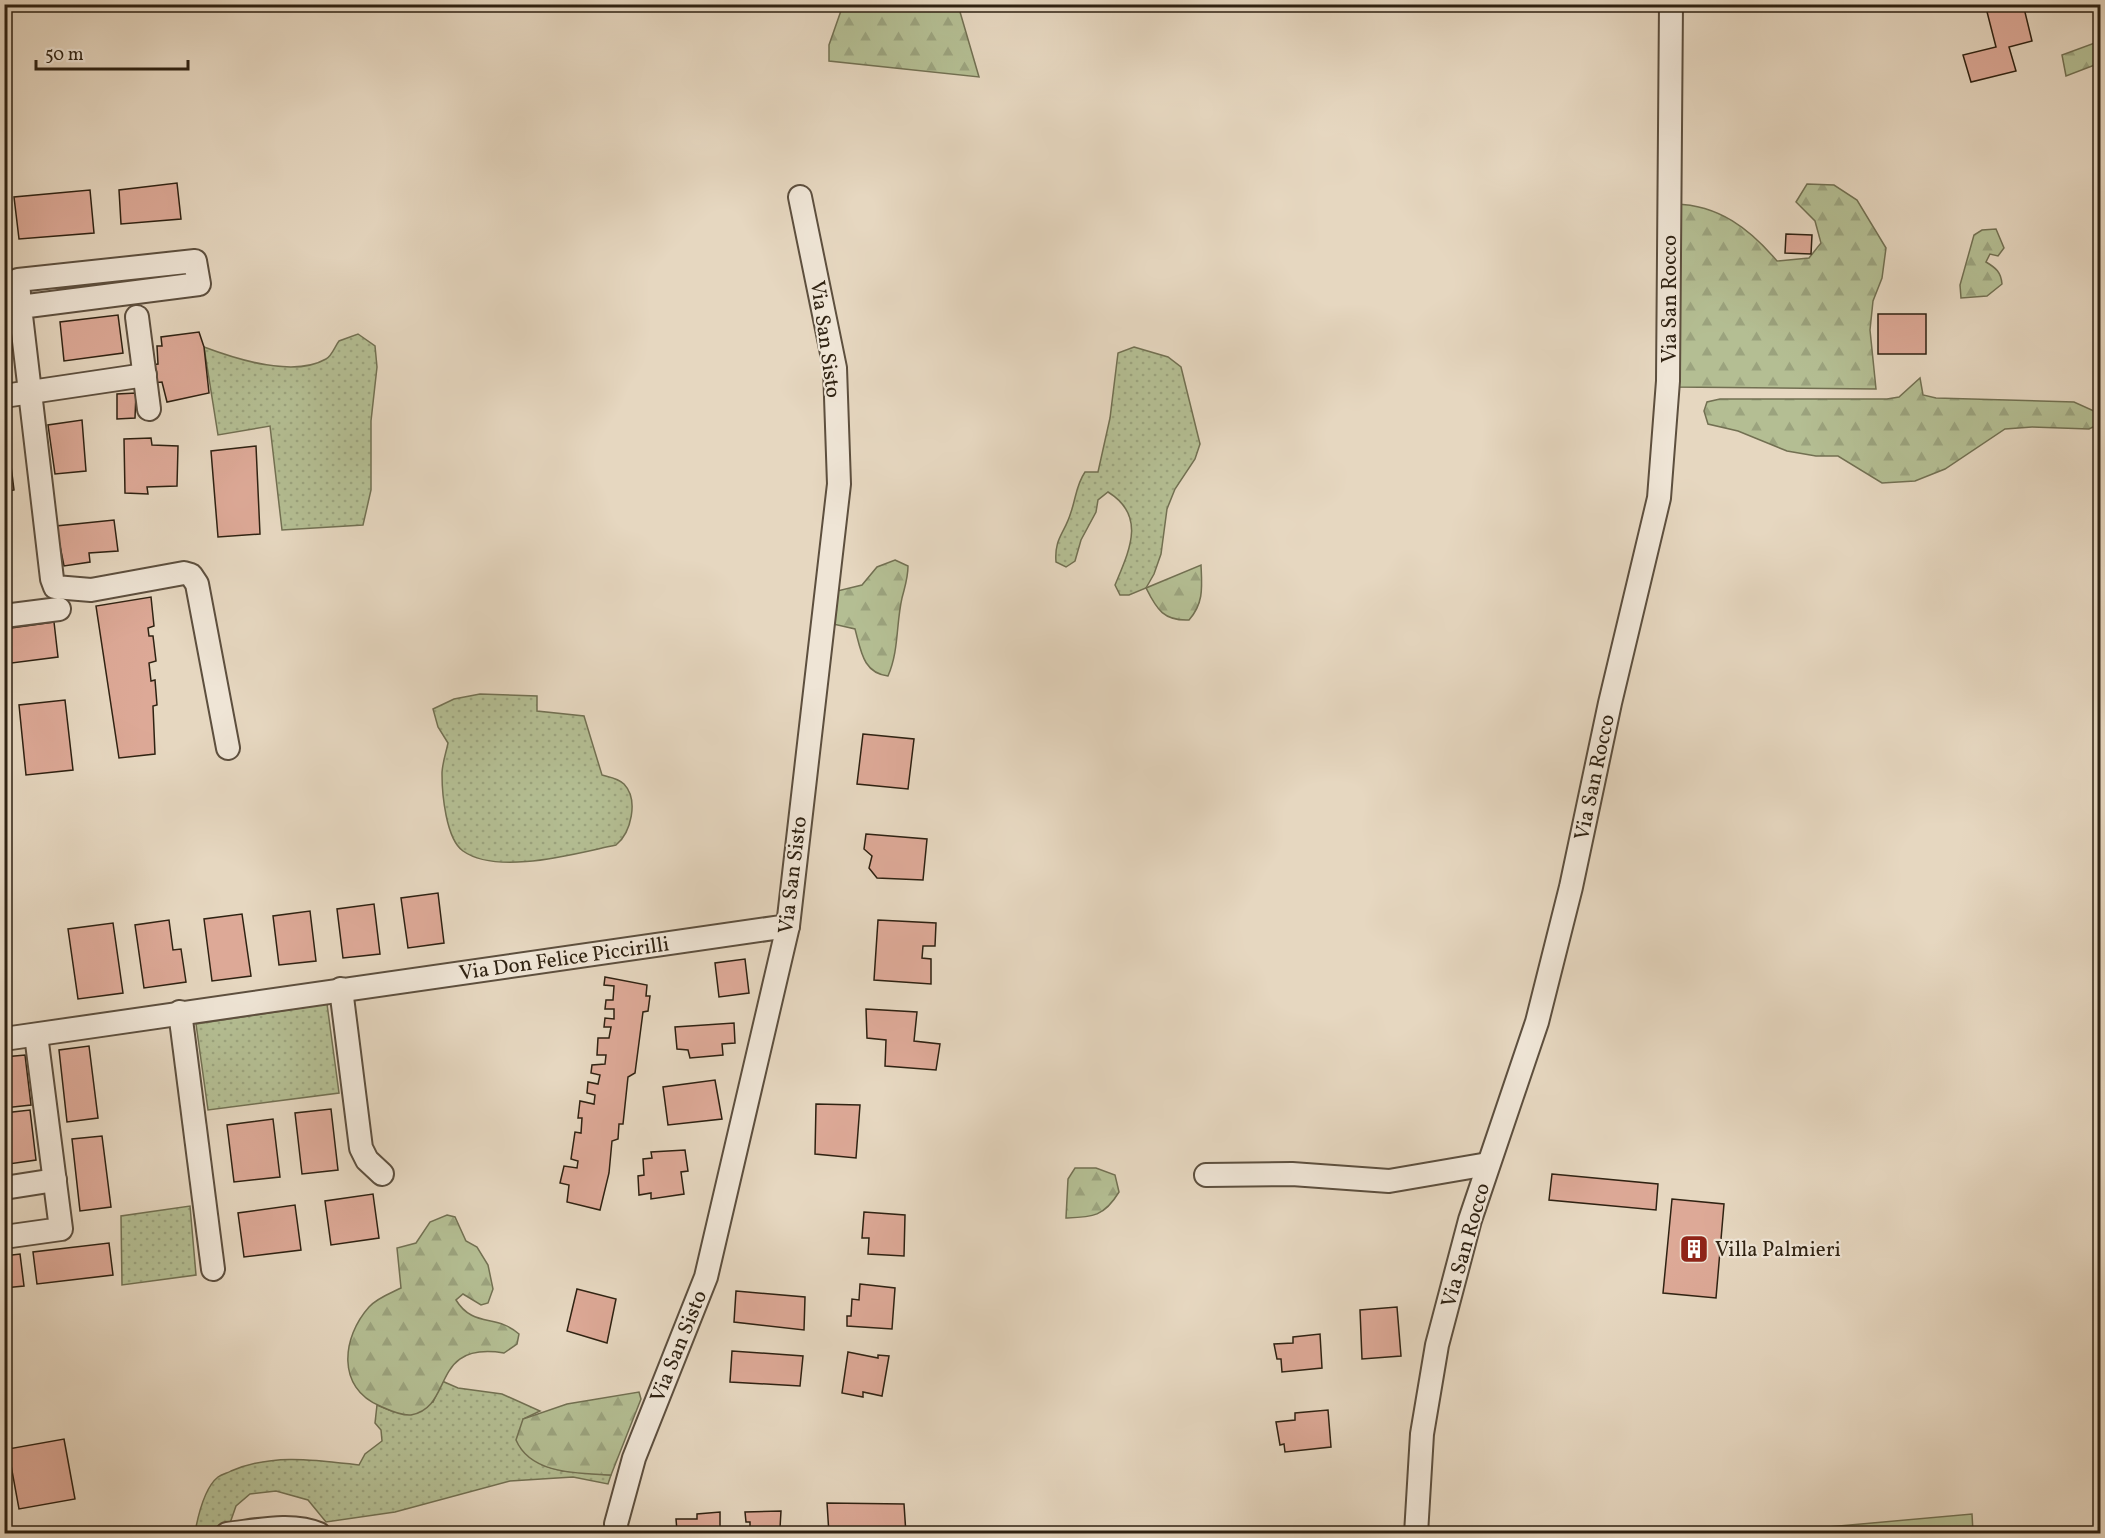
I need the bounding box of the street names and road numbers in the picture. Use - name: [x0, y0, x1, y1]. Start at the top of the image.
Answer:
- street label: Via San Rocco: [1656, 235, 1685, 363]
- street label: Via San Sisto: [802, 279, 847, 400]
- street label: Via San Rocco: [1568, 712, 1623, 843]
- street label: Via San Sisto: [772, 815, 815, 936]
- street label: Via Don Felice Piccirilli: [457, 930, 671, 989]
- street label: Via San Rocco: [1435, 1180, 1498, 1311]
- street label: Via San Sisto: [644, 1286, 715, 1407]

